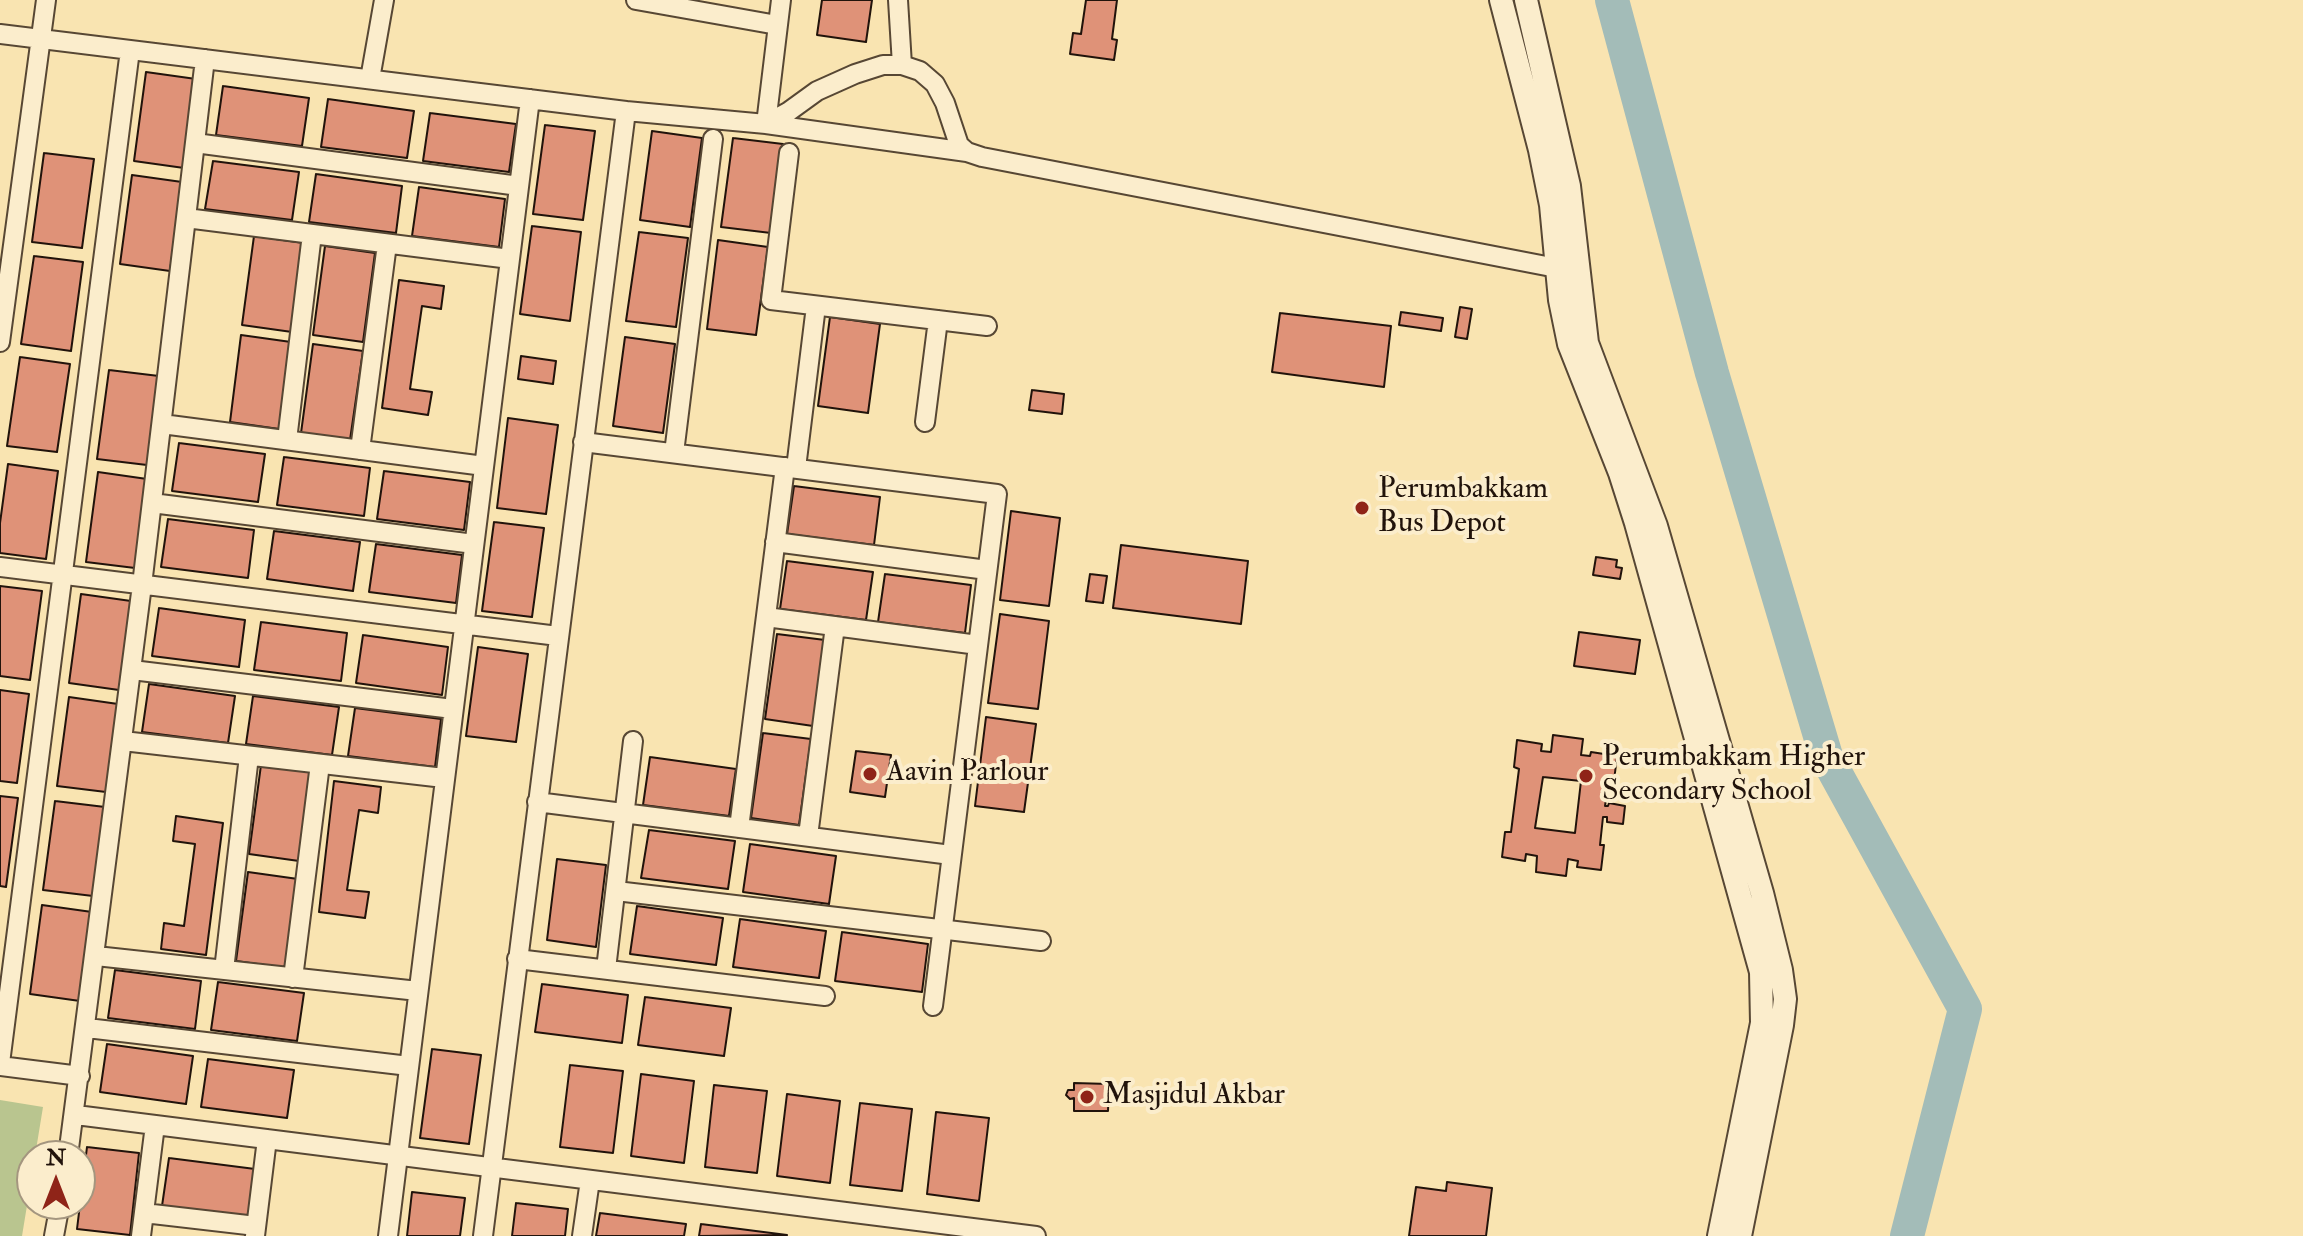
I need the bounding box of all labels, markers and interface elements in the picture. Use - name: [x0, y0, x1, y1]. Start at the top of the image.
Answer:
- place label: Perumbakkam Bus Depot: [1378, 473, 1548, 544]
- marker: Perumbakkam Bus Depot: [1353, 499, 1371, 517]
- place label: Perumbakkam Higher Secondary School: [1602, 741, 1865, 812]
- place label: Aavin Parlour: [886, 756, 1049, 792]
- marker: Aavin Parlour: [861, 765, 879, 783]
- marker: Perumbakkam Higher Secondary School: [1577, 767, 1595, 785]
- place label: Masjidul Akbar: [1103, 1079, 1285, 1115]
- marker: Masjidul Akbar: [1078, 1088, 1096, 1106]
- north arrow: [16, 1140, 96, 1220]
- text: N: [46, 1144, 66, 1172]

